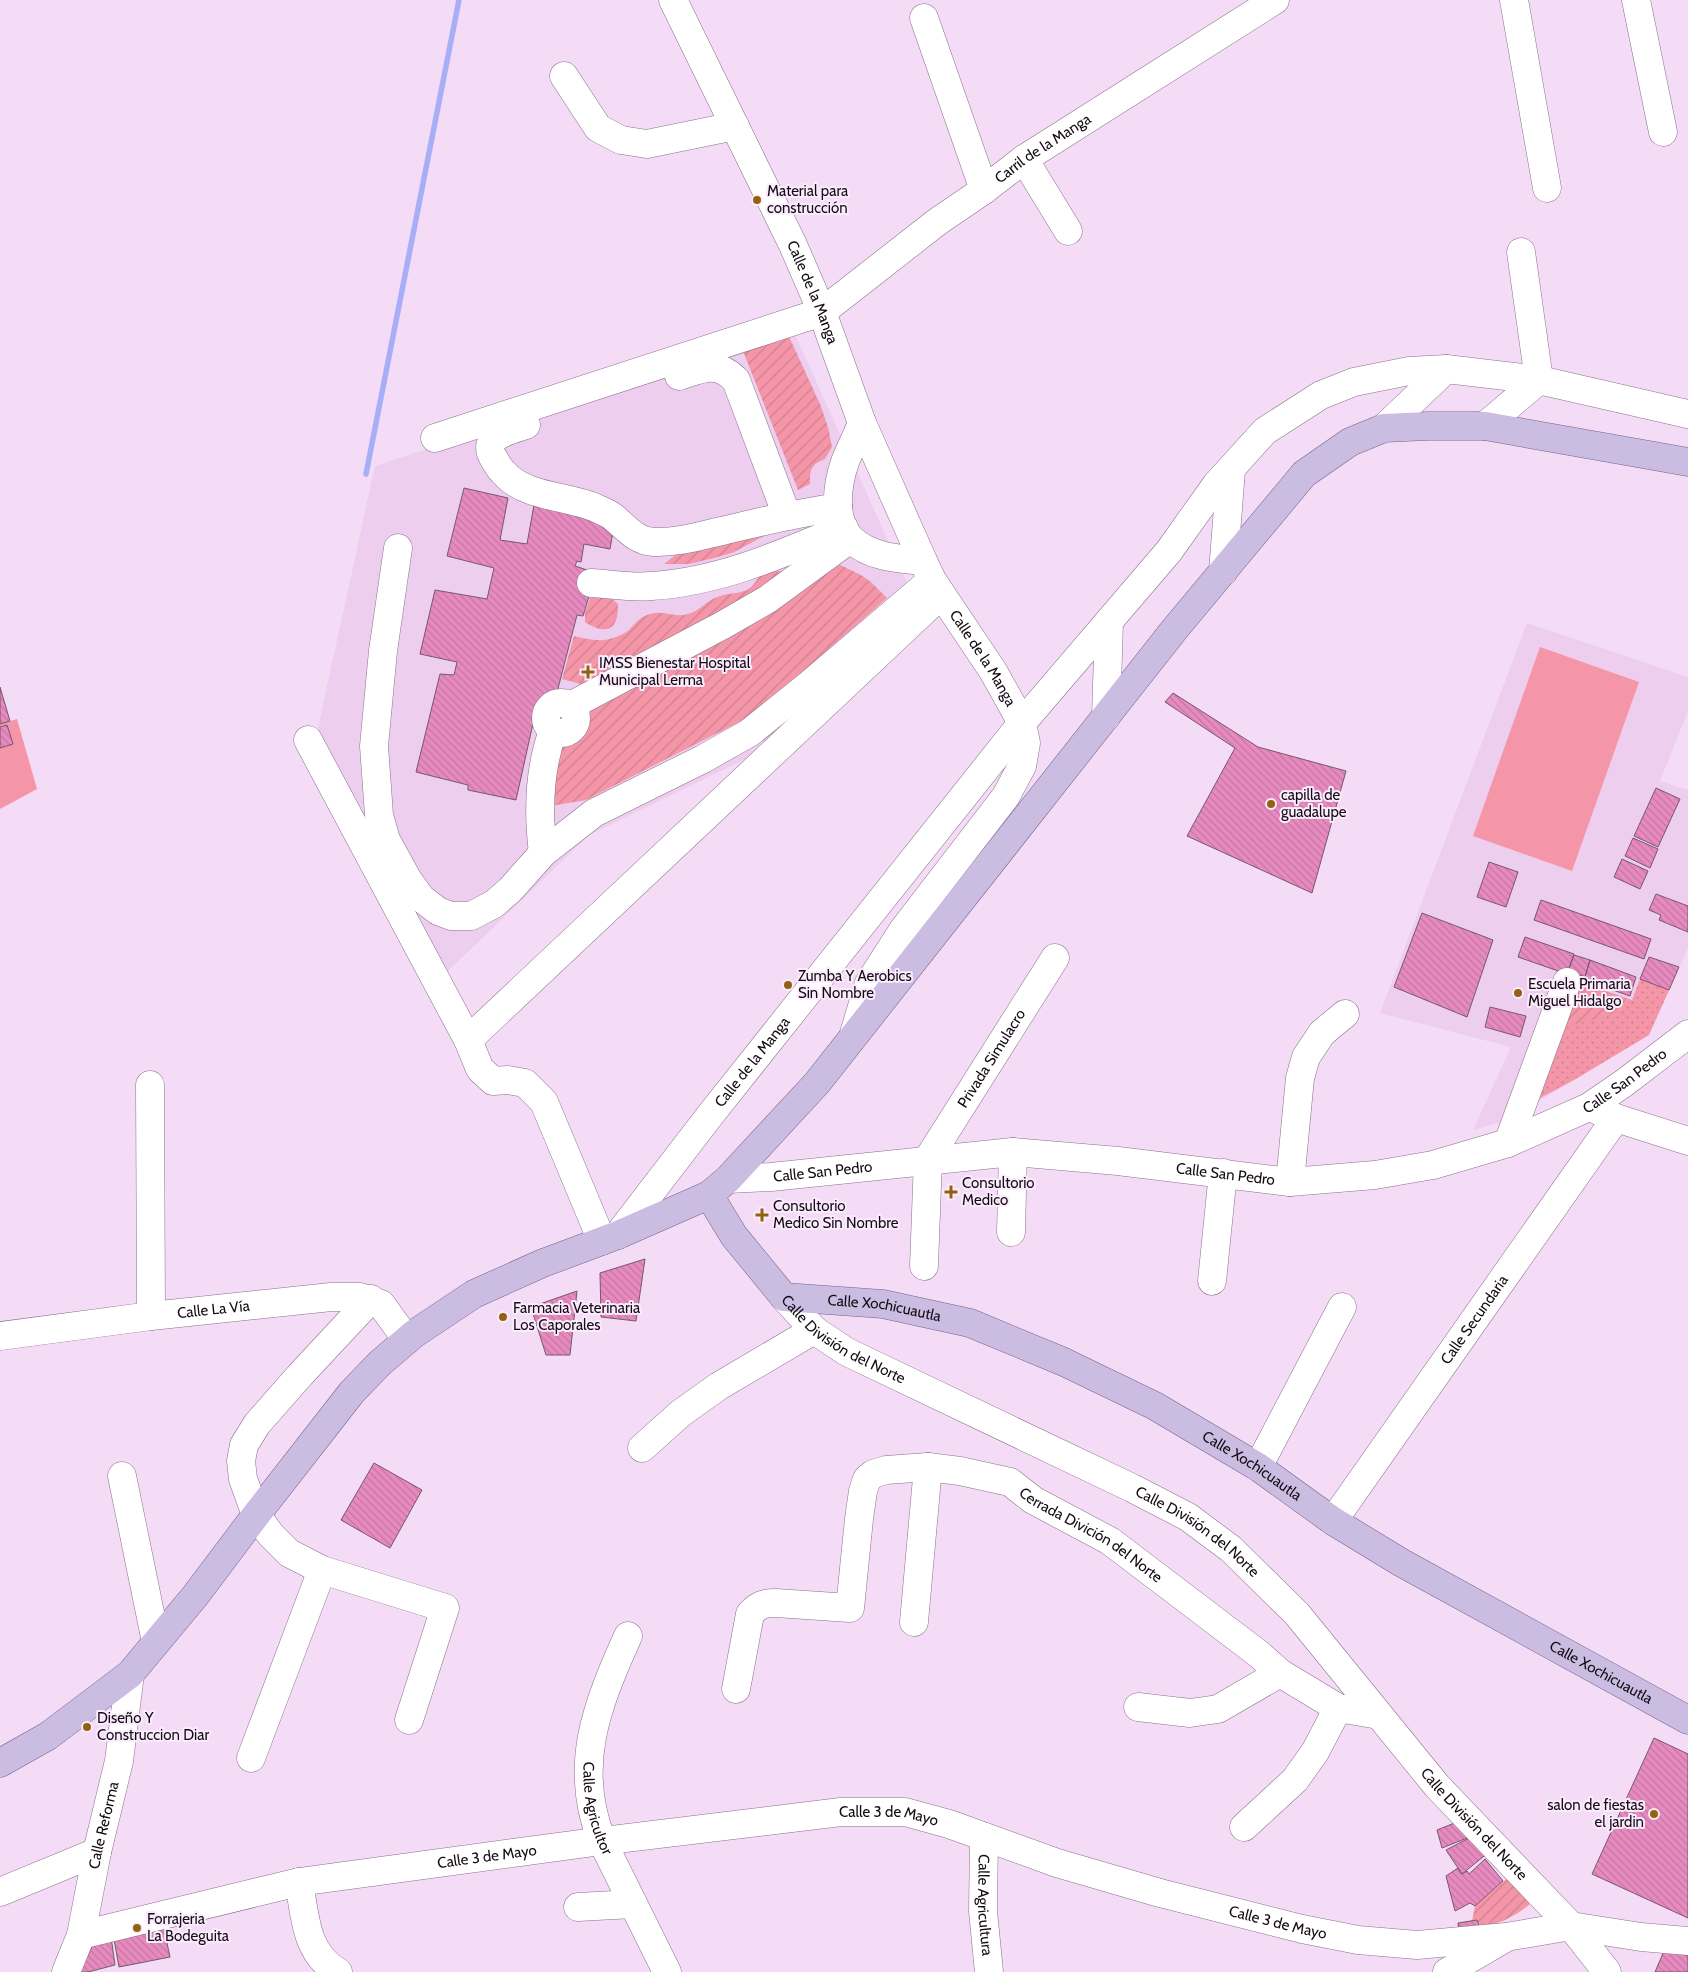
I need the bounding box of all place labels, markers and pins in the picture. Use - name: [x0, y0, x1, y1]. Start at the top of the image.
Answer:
- place label: Material para construcción: [767, 182, 849, 217]
- marker: Material para construcción: [751, 194, 763, 206]
- place label: IMSS Bienestar Hospital Municipal Lerma: [599, 654, 751, 689]
- marker: IMSS Bienestar Hospital Municipal Lerma: [581, 665, 595, 679]
- place label: capilla de guadalupe: [1281, 786, 1347, 821]
- marker: capilla de guadalupe: [1265, 798, 1277, 810]
- place label: Zumba Y Aerobics Sin Nombre: [798, 967, 912, 1002]
- place label: Escuela Primaria Miguel Hidalgo: [1528, 975, 1632, 1010]
- marker: Zumba Y Aerobics Sin Nombre: [782, 979, 794, 991]
- marker: Escuela Primaria Miguel Hidalgo: [1512, 987, 1524, 999]
- place label: Consultorio Medico: [962, 1174, 1035, 1209]
- marker: Consultorio Medico: [944, 1185, 958, 1199]
- place label: Consultorio Medico Sin Nombre: [773, 1197, 899, 1232]
- marker: Consultorio Medico Sin Nombre: [755, 1208, 769, 1222]
- place label: Farmacia Veterinaria Los Caporales: [513, 1299, 641, 1334]
- marker: Farmacia Veterinaria Los Caporales: [497, 1311, 509, 1323]
- place label: Diseño Y Construccion Diar: [97, 1709, 209, 1744]
- marker: Diseño Y Construccion Diar: [81, 1721, 93, 1733]
- place label: salon de fiestas el jardin: [1547, 1796, 1644, 1831]
- marker: salon de fiestas el jardin: [1648, 1808, 1660, 1820]
- place label: Forrajeria La Bodeguita: [147, 1910, 230, 1945]
- marker: Forrajeria La Bodeguita: [131, 1922, 143, 1934]

